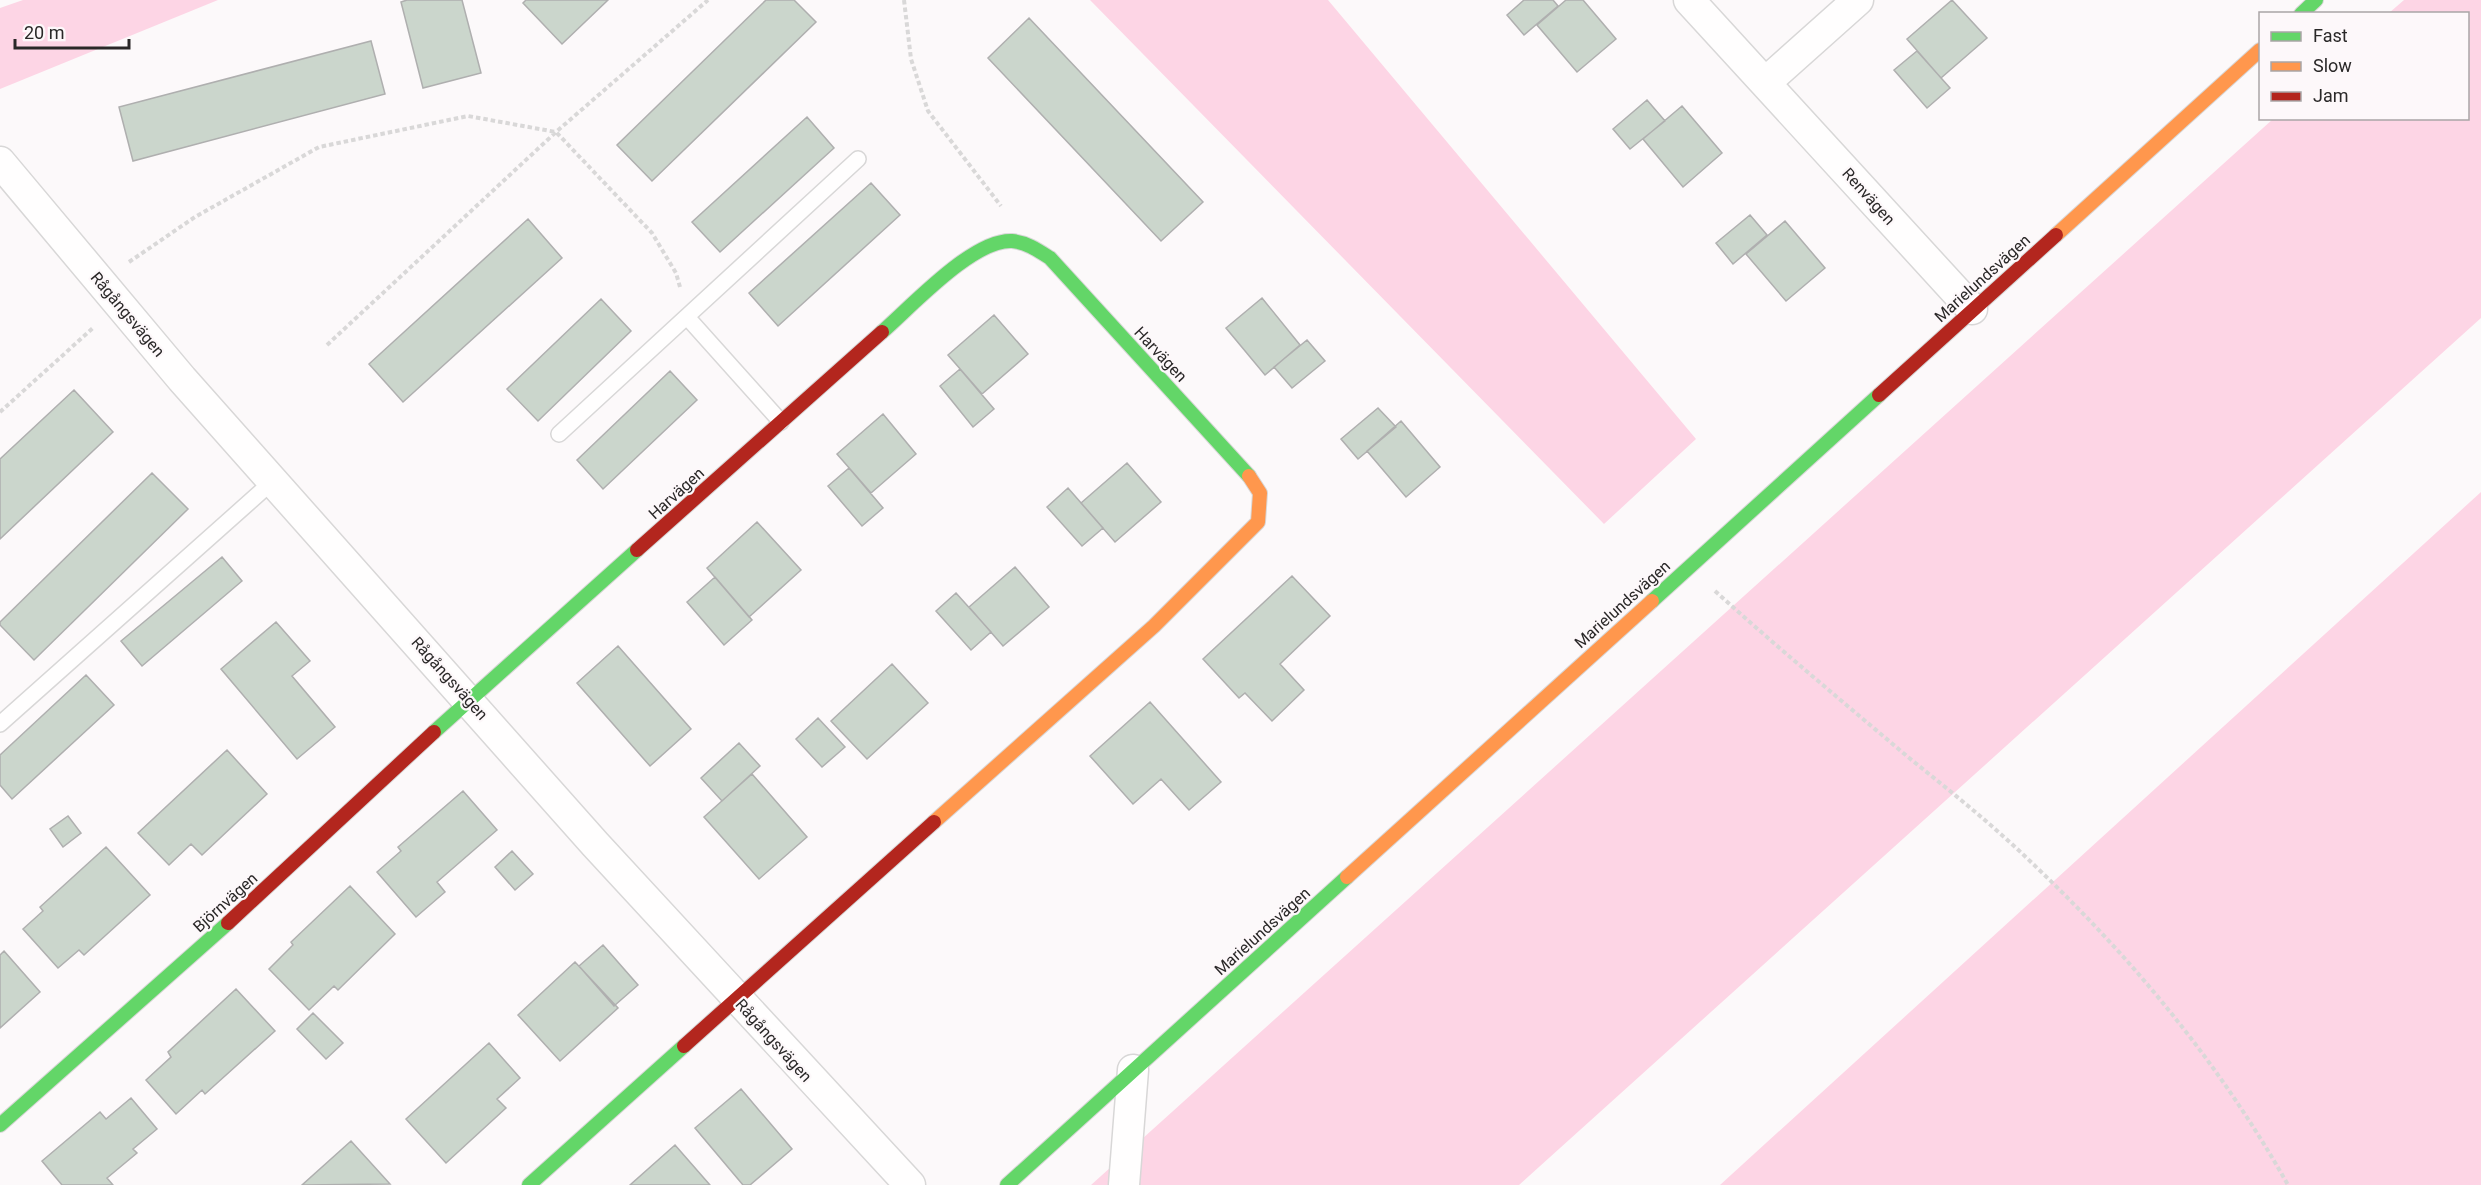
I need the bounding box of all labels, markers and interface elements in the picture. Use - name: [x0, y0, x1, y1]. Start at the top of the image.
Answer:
- scale bar: [15, 12, 129, 50]
- legend: [2259, 12, 2469, 120]
- text: 20 m: [24, 22, 64, 43]
- text: Fast: [2313, 25, 2348, 46]
- text: Slow: [2313, 55, 2352, 76]
- text: Jam: [2313, 85, 2349, 106]
- street label: Renvägen: [1838, 164, 1899, 229]
- street label: Marielundsvägen: [1931, 231, 2034, 326]
- street label: Rågångsvägen: [87, 268, 169, 361]
- street label: Harvägen: [1130, 323, 1191, 386]
- street label: Harvägen: [645, 463, 708, 523]
- street label: Marielundsvägen: [1571, 557, 1674, 652]
- street label: Rågångsvägen: [407, 633, 492, 724]
- street label: Björnvägen: [189, 869, 261, 936]
- street label: Marielundsvägen: [1211, 884, 1314, 979]
- street label: Rågångsvägen: [731, 995, 816, 1086]

